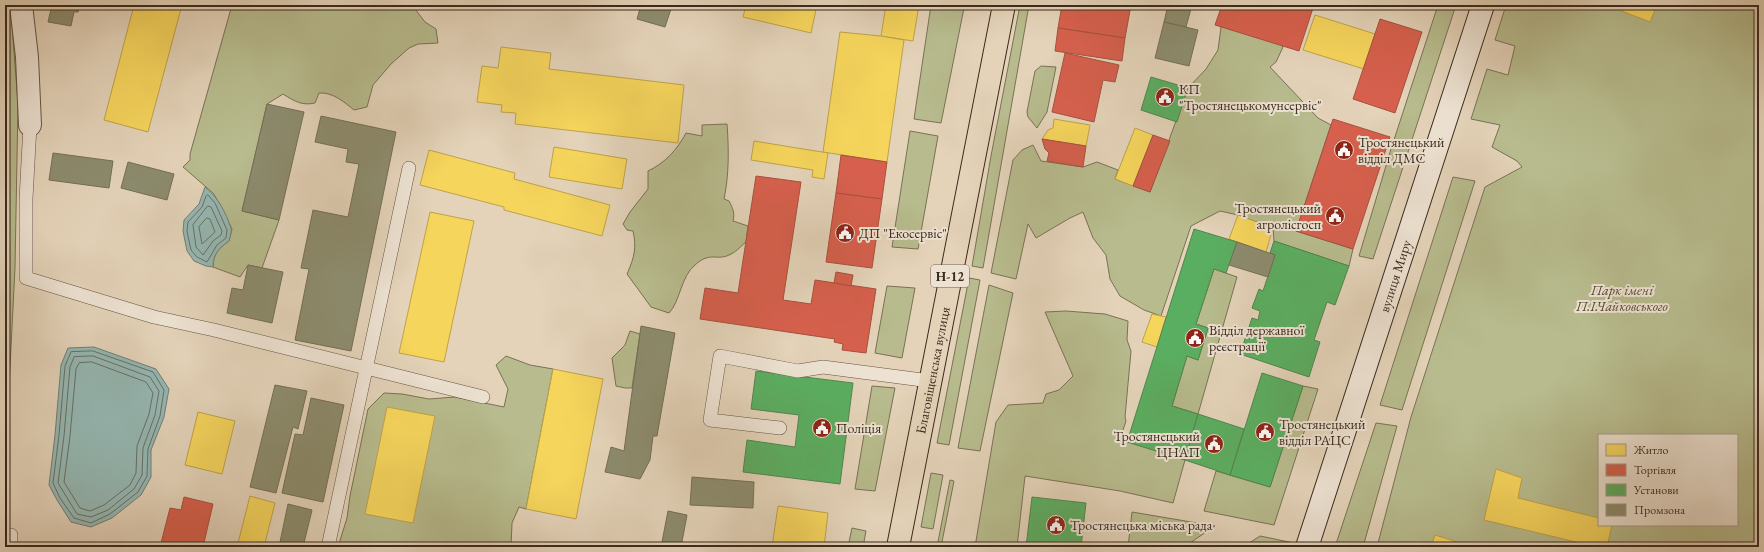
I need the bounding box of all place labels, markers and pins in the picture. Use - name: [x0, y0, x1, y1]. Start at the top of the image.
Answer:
- place label: КП "Тростянецькомунсервіс": [1179, 80, 1322, 114]
- public building icon: КП "Тростянецькомунсервіс": [1154, 86, 1176, 108]
- place label: Тростянецький відділ ДМС: [1358, 133, 1445, 167]
- public building icon: Тростянецький відділ ДМС: [1333, 139, 1355, 161]
- place label: Тростянецький агролісгосп: [1235, 199, 1322, 233]
- public building icon: Тростянецький агролісгосп: [1324, 205, 1346, 227]
- public building icon: ДП "Екосервіс": [834, 222, 856, 244]
- place label: ДП "Екосервіс": [859, 224, 947, 242]
- place label: Відділ державної реєстрації: [1209, 321, 1304, 355]
- public building icon: Відділ державної реєстрації: [1184, 327, 1206, 349]
- place label: Тростянецький відділ РАЦС: [1279, 415, 1366, 449]
- public building icon: Поліція: [811, 417, 833, 439]
- place label: Поліція: [836, 419, 881, 437]
- public building icon: Тростянецький відділ РАЦС: [1254, 421, 1276, 443]
- place label: Тростянецький ЦНАП: [1114, 427, 1201, 461]
- public building icon: Тростянецький ЦНАП: [1203, 433, 1225, 455]
- public building icon: Тростянецька міська рада: [1045, 514, 1067, 536]
- place label: Тростянецька міська рада: [1070, 516, 1213, 534]

